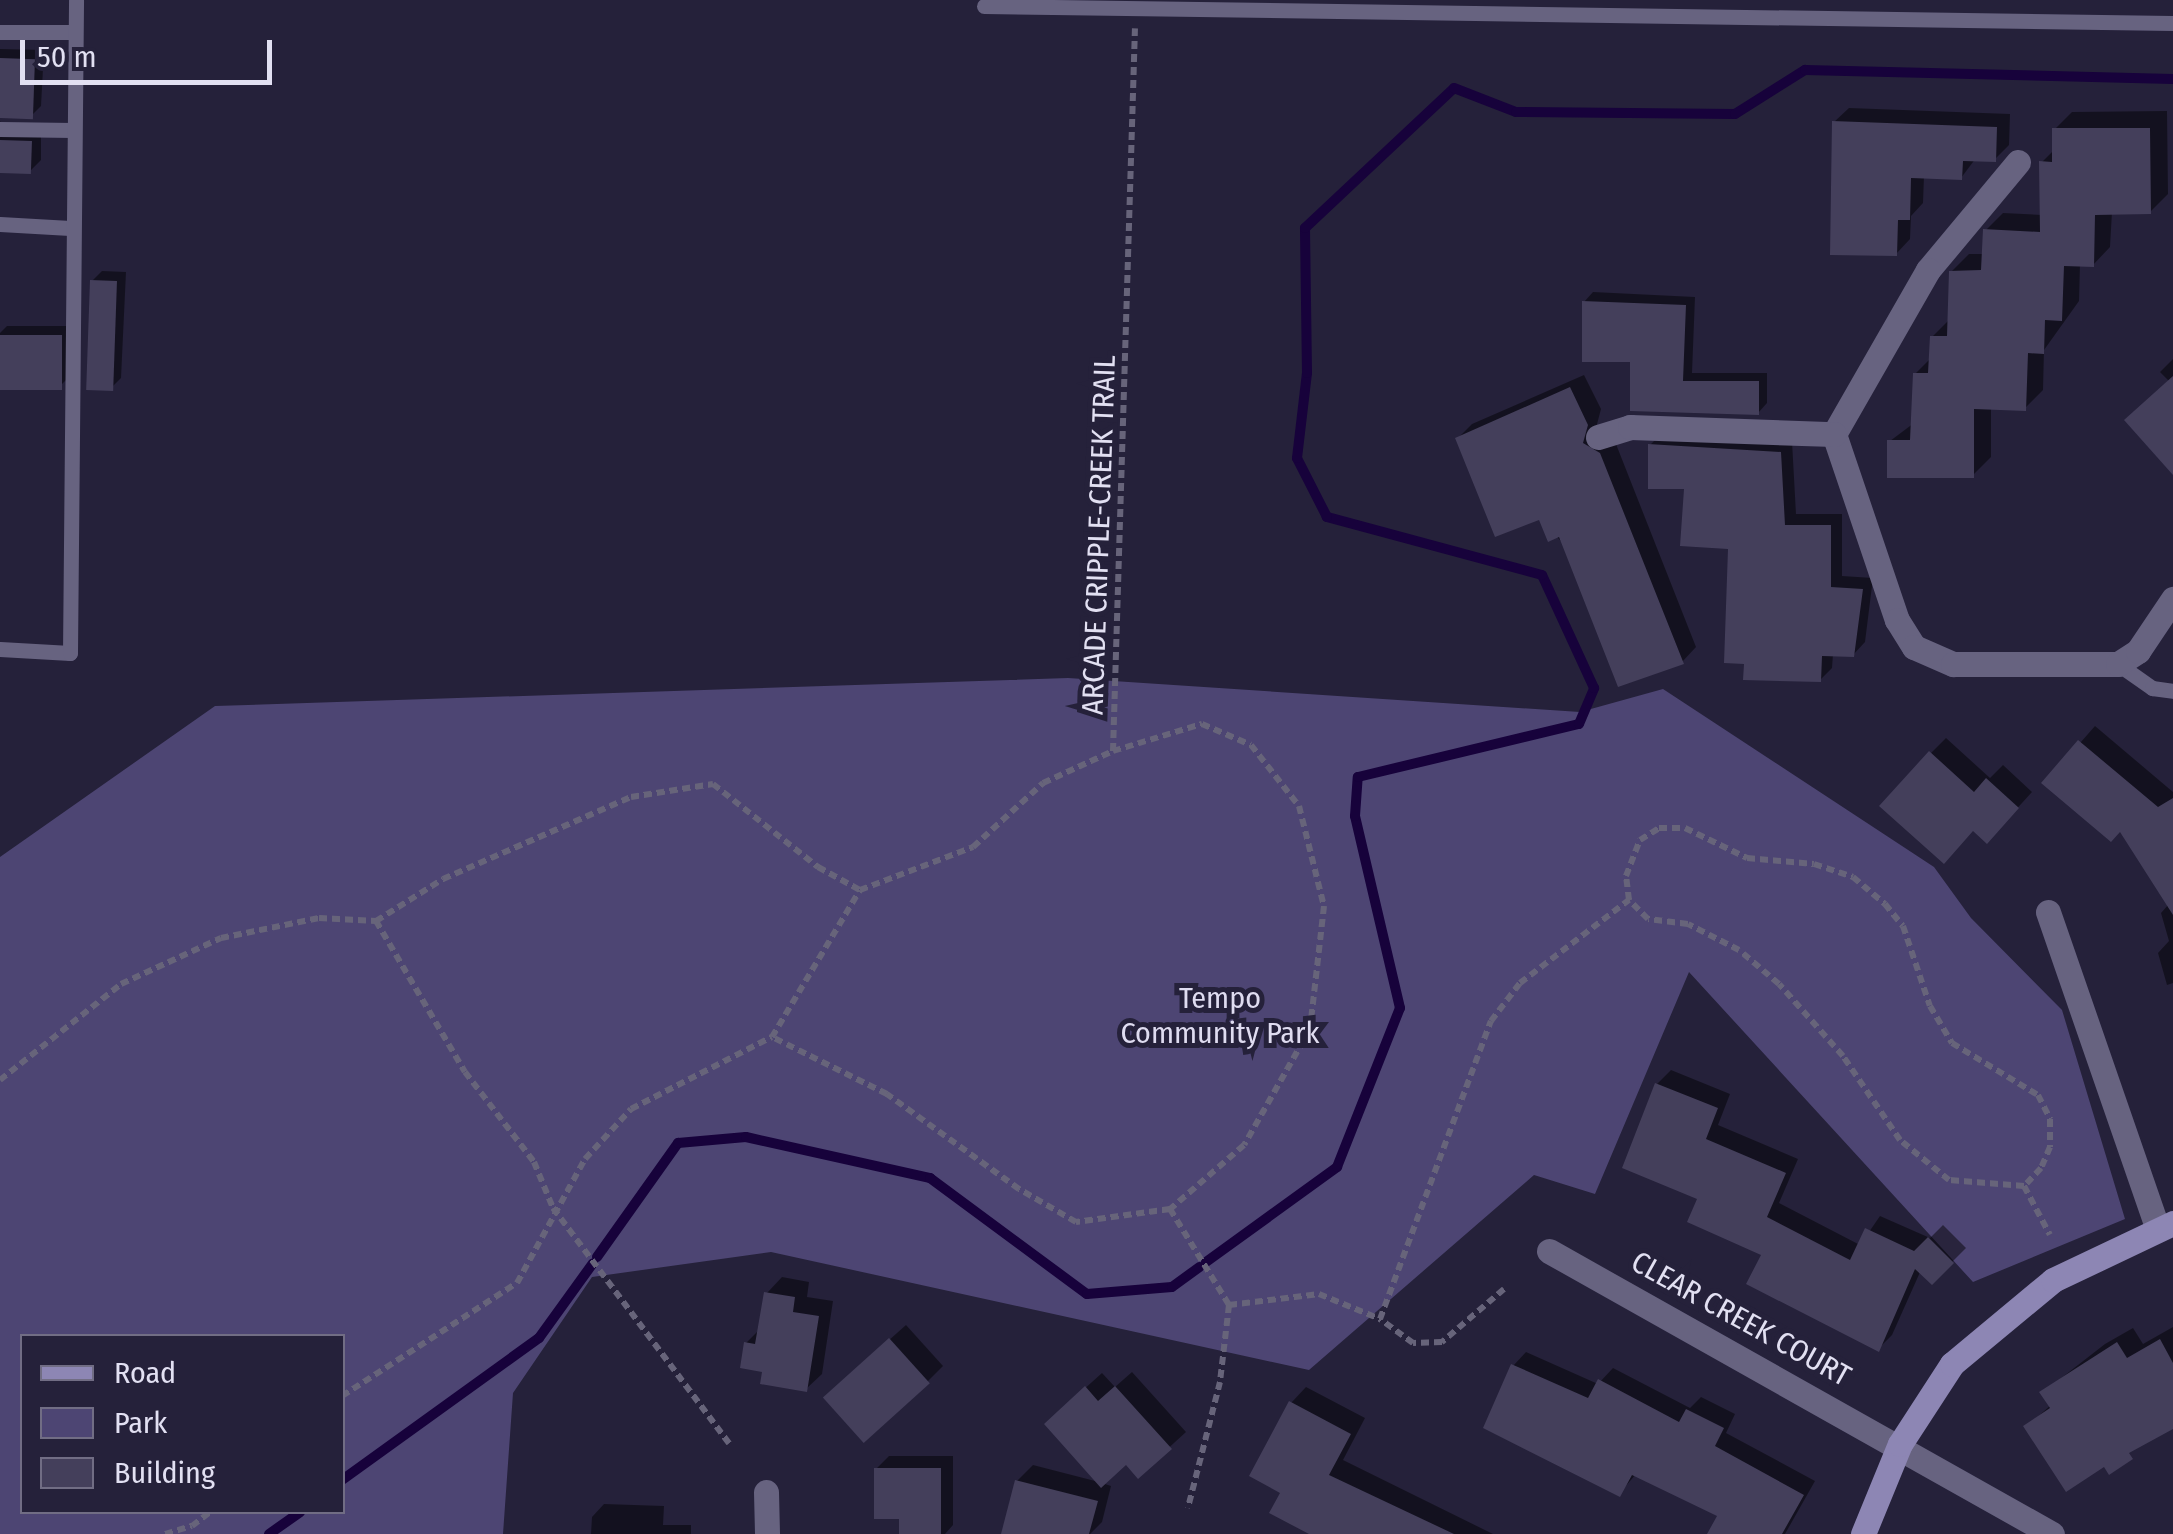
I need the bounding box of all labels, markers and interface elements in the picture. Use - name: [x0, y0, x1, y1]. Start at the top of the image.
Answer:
- scale bar: [25, 20, 278, 82]
- text: 50 m: [37, 39, 97, 75]
- street label: ARCADE CRIPPLE-CREEK TRAIL: [1075, 355, 1123, 715]
- park label: Tempo Community Park: [1120, 980, 1320, 1050]
- street label: CLEAR CREEK COURT: [1625, 1244, 1857, 1394]
- legend: [20, 1334, 345, 1514]
- text: Road: [114, 1355, 176, 1391]
- text: Park: [114, 1405, 167, 1441]
- text: Building: [114, 1455, 215, 1491]

